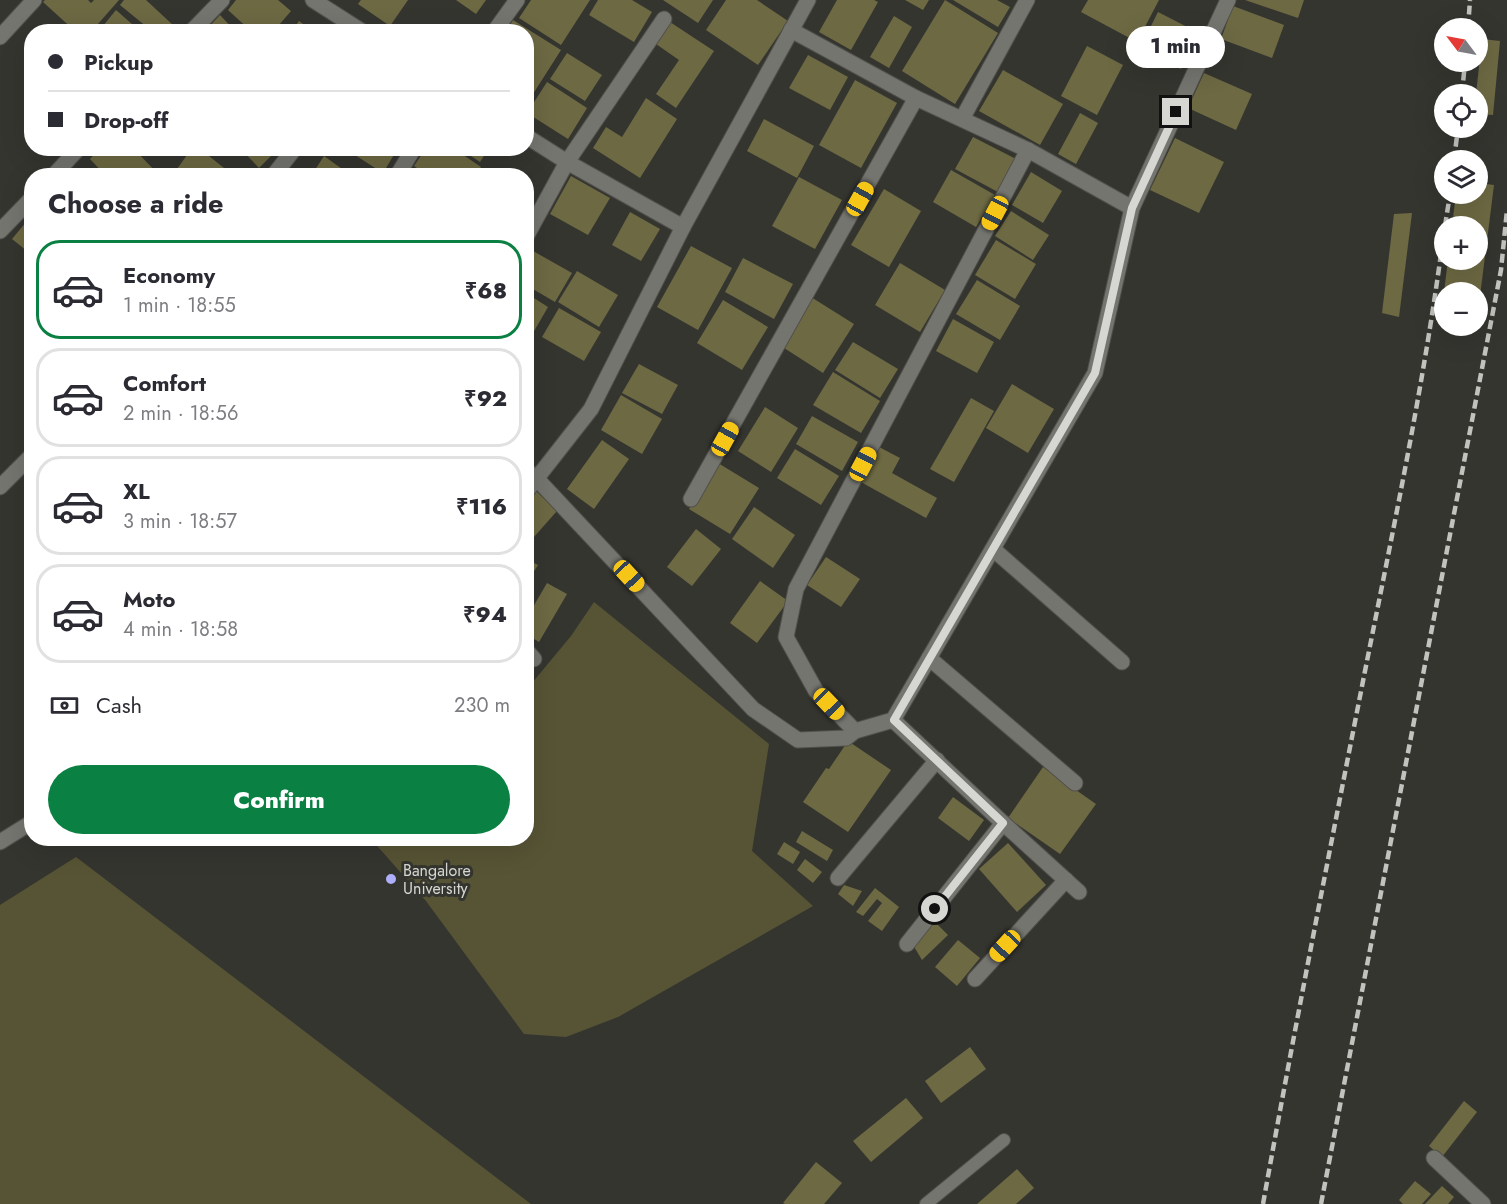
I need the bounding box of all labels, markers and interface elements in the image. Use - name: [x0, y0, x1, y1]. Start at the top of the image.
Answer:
- north arrow: [1434, 18, 1488, 72]
- map controls: [1434, 18, 1488, 336]
- callout: 1 min: [1126, 25, 1226, 67]
- text: 1 min: [1150, 32, 1201, 61]
- text: Pickup: [84, 46, 153, 78]
- button: locate: [1434, 84, 1488, 138]
- route end: [1162, 98, 1189, 125]
- text: Drop-off: [84, 104, 168, 136]
- button: layers: [1434, 150, 1488, 204]
- car: [843, 179, 877, 219]
- text: Choose a ride: [48, 184, 223, 223]
- car: [979, 193, 1011, 233]
- button: +: [1434, 216, 1488, 270]
- text: Economy: [123, 259, 215, 291]
- icon: car: [51, 263, 105, 317]
- text: ₹68: [465, 274, 507, 306]
- button: −: [1434, 282, 1488, 336]
- text: 1 min · 18:55: [123, 291, 236, 320]
- text: Comfort: [123, 367, 206, 399]
- icon: car: [51, 371, 105, 425]
- text: ₹92: [464, 382, 507, 414]
- text: 2 min · 18:56: [123, 399, 238, 428]
- car: [708, 419, 742, 459]
- car: [847, 444, 879, 484]
- text: XL: [123, 475, 150, 507]
- icon: car: [51, 479, 105, 533]
- text: ₹116: [456, 490, 507, 522]
- text: 3 min · 18:57: [123, 507, 237, 536]
- car: [610, 557, 648, 595]
- text: Moto: [123, 583, 176, 615]
- icon: car: [51, 587, 105, 641]
- text: ₹94: [463, 598, 507, 630]
- text: 4 min · 18:58: [123, 615, 238, 644]
- car: [810, 685, 848, 723]
- icon: cash: [48, 689, 81, 722]
- text: Cash: [96, 689, 142, 721]
- text: 230 m: [454, 691, 510, 720]
- button: Confirm: [48, 765, 510, 834]
- place label: Bangalore University: [403, 859, 471, 900]
- marker: Bangalore University: [384, 872, 398, 886]
- route start: [921, 895, 948, 922]
- car: [986, 927, 1024, 965]

